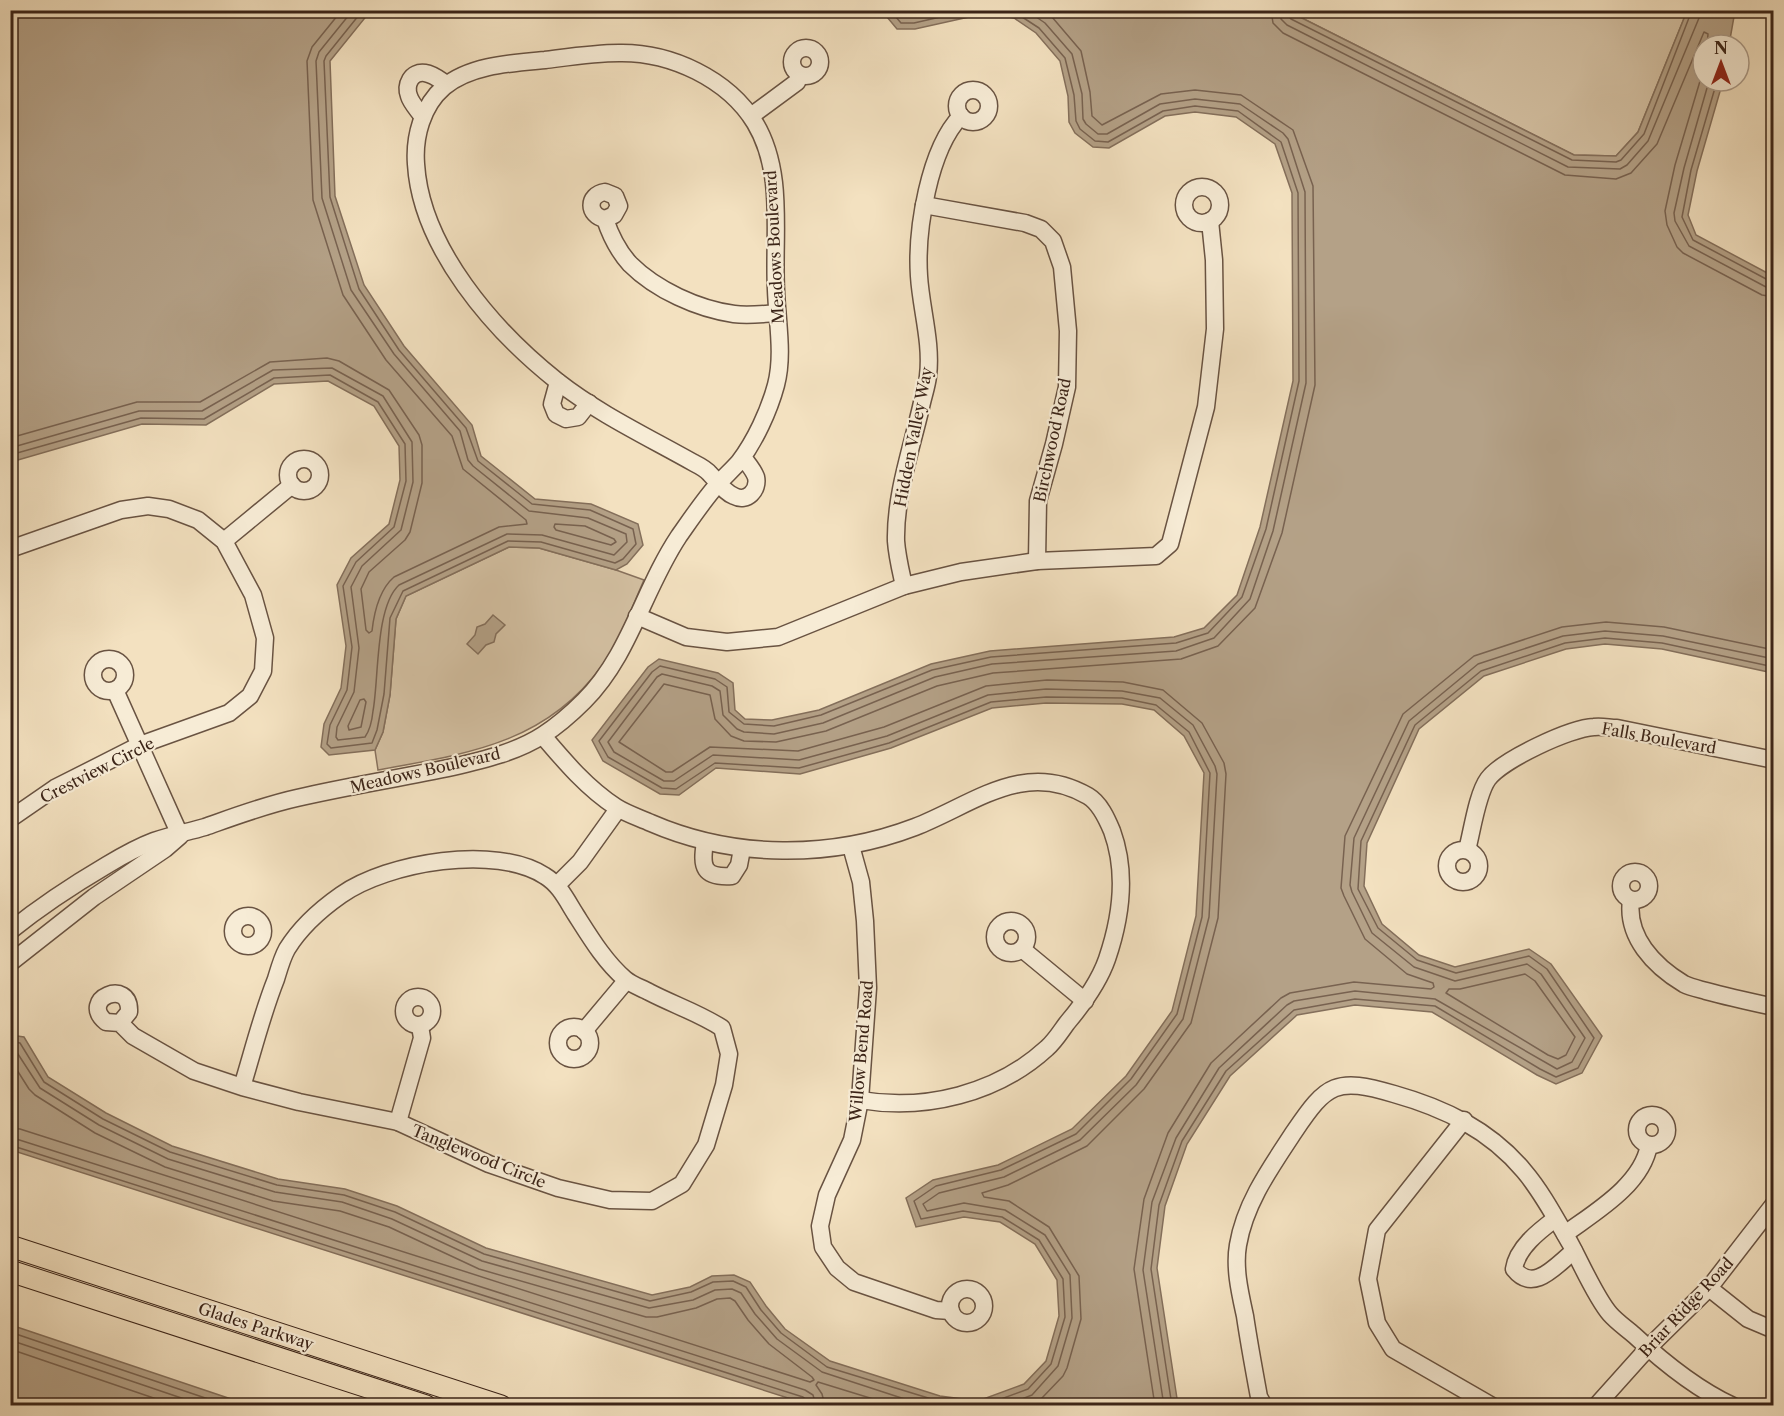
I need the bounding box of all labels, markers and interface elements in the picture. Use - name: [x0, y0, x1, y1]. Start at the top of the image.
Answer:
- north arrow: [1691, 33, 1751, 93]
- text: N: [1714, 38, 1728, 58]
- street label: Meadows Boulevard: [760, 170, 788, 324]
- street label: Hidden Valley Way: [890, 364, 937, 509]
- street label: Birchwood Road: [1029, 376, 1075, 504]
- street label: Falls Boulevard: [1600, 718, 1718, 758]
- street label: Crestview Circle: [37, 733, 157, 807]
- street label: Meadows Boulevard: [348, 743, 502, 797]
- street label: Willow Bend Road: [845, 979, 877, 1124]
- street label: Tanglewood Circle: [409, 1120, 549, 1192]
- street label: Briar Ridge Road: [1635, 1253, 1738, 1361]
- street label: Glades Parkway: [196, 1298, 317, 1354]

